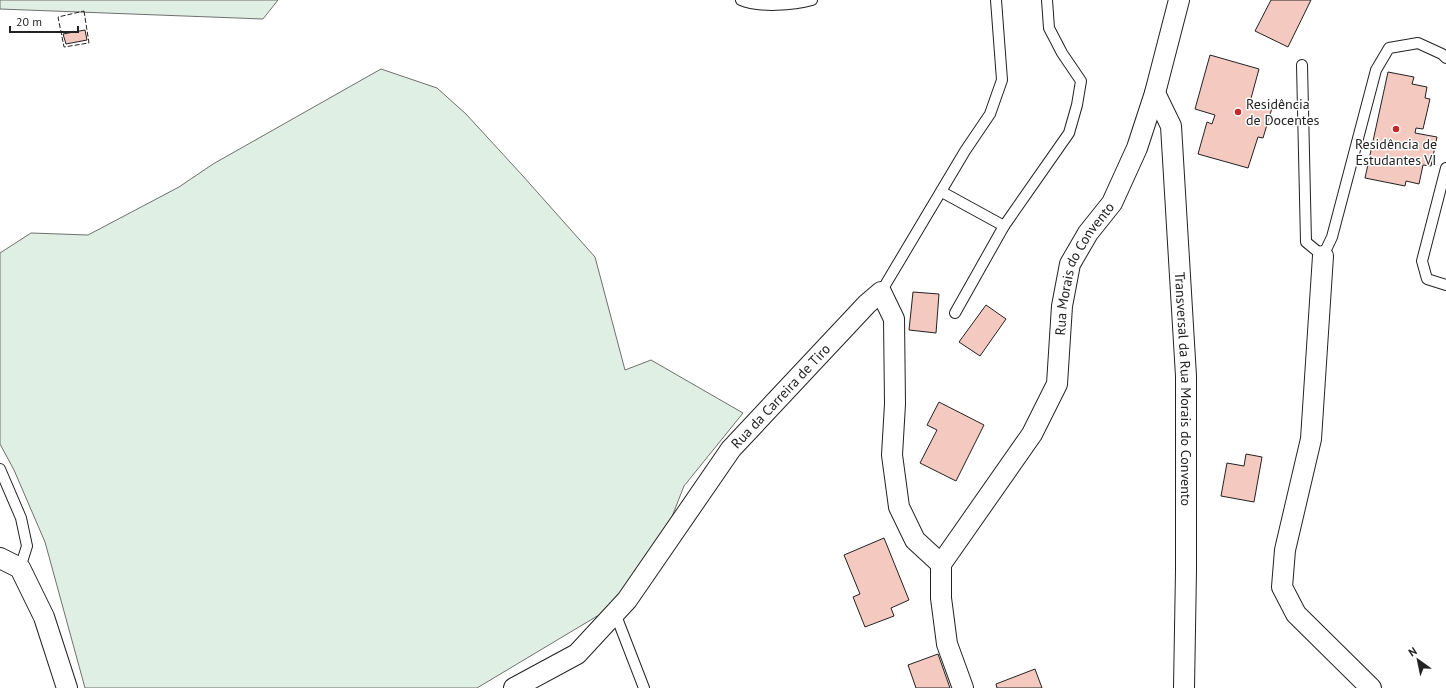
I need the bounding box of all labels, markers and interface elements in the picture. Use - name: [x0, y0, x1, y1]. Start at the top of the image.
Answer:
- scale bar: [10, 8, 78, 34]
- text: 20 m: [16, 14, 42, 29]
- place label: Residência de Docentes: [1246, 95, 1320, 129]
- marker: Residência de Docentes: [1233, 107, 1243, 117]
- marker: Residência de Estudantes VI: [1391, 124, 1401, 134]
- place label: Residência de Estudantes VI: [1355, 135, 1437, 169]
- street label: Rua Morais do Convento: [1051, 198, 1118, 336]
- street label: Transversal da Rua Morais do Convento: [1171, 271, 1195, 506]
- street label: Rua da Carreira de Tiro: [727, 340, 834, 452]
- north arrow: [1398, 640, 1438, 680]
- text: N: [1406, 644, 1419, 659]

